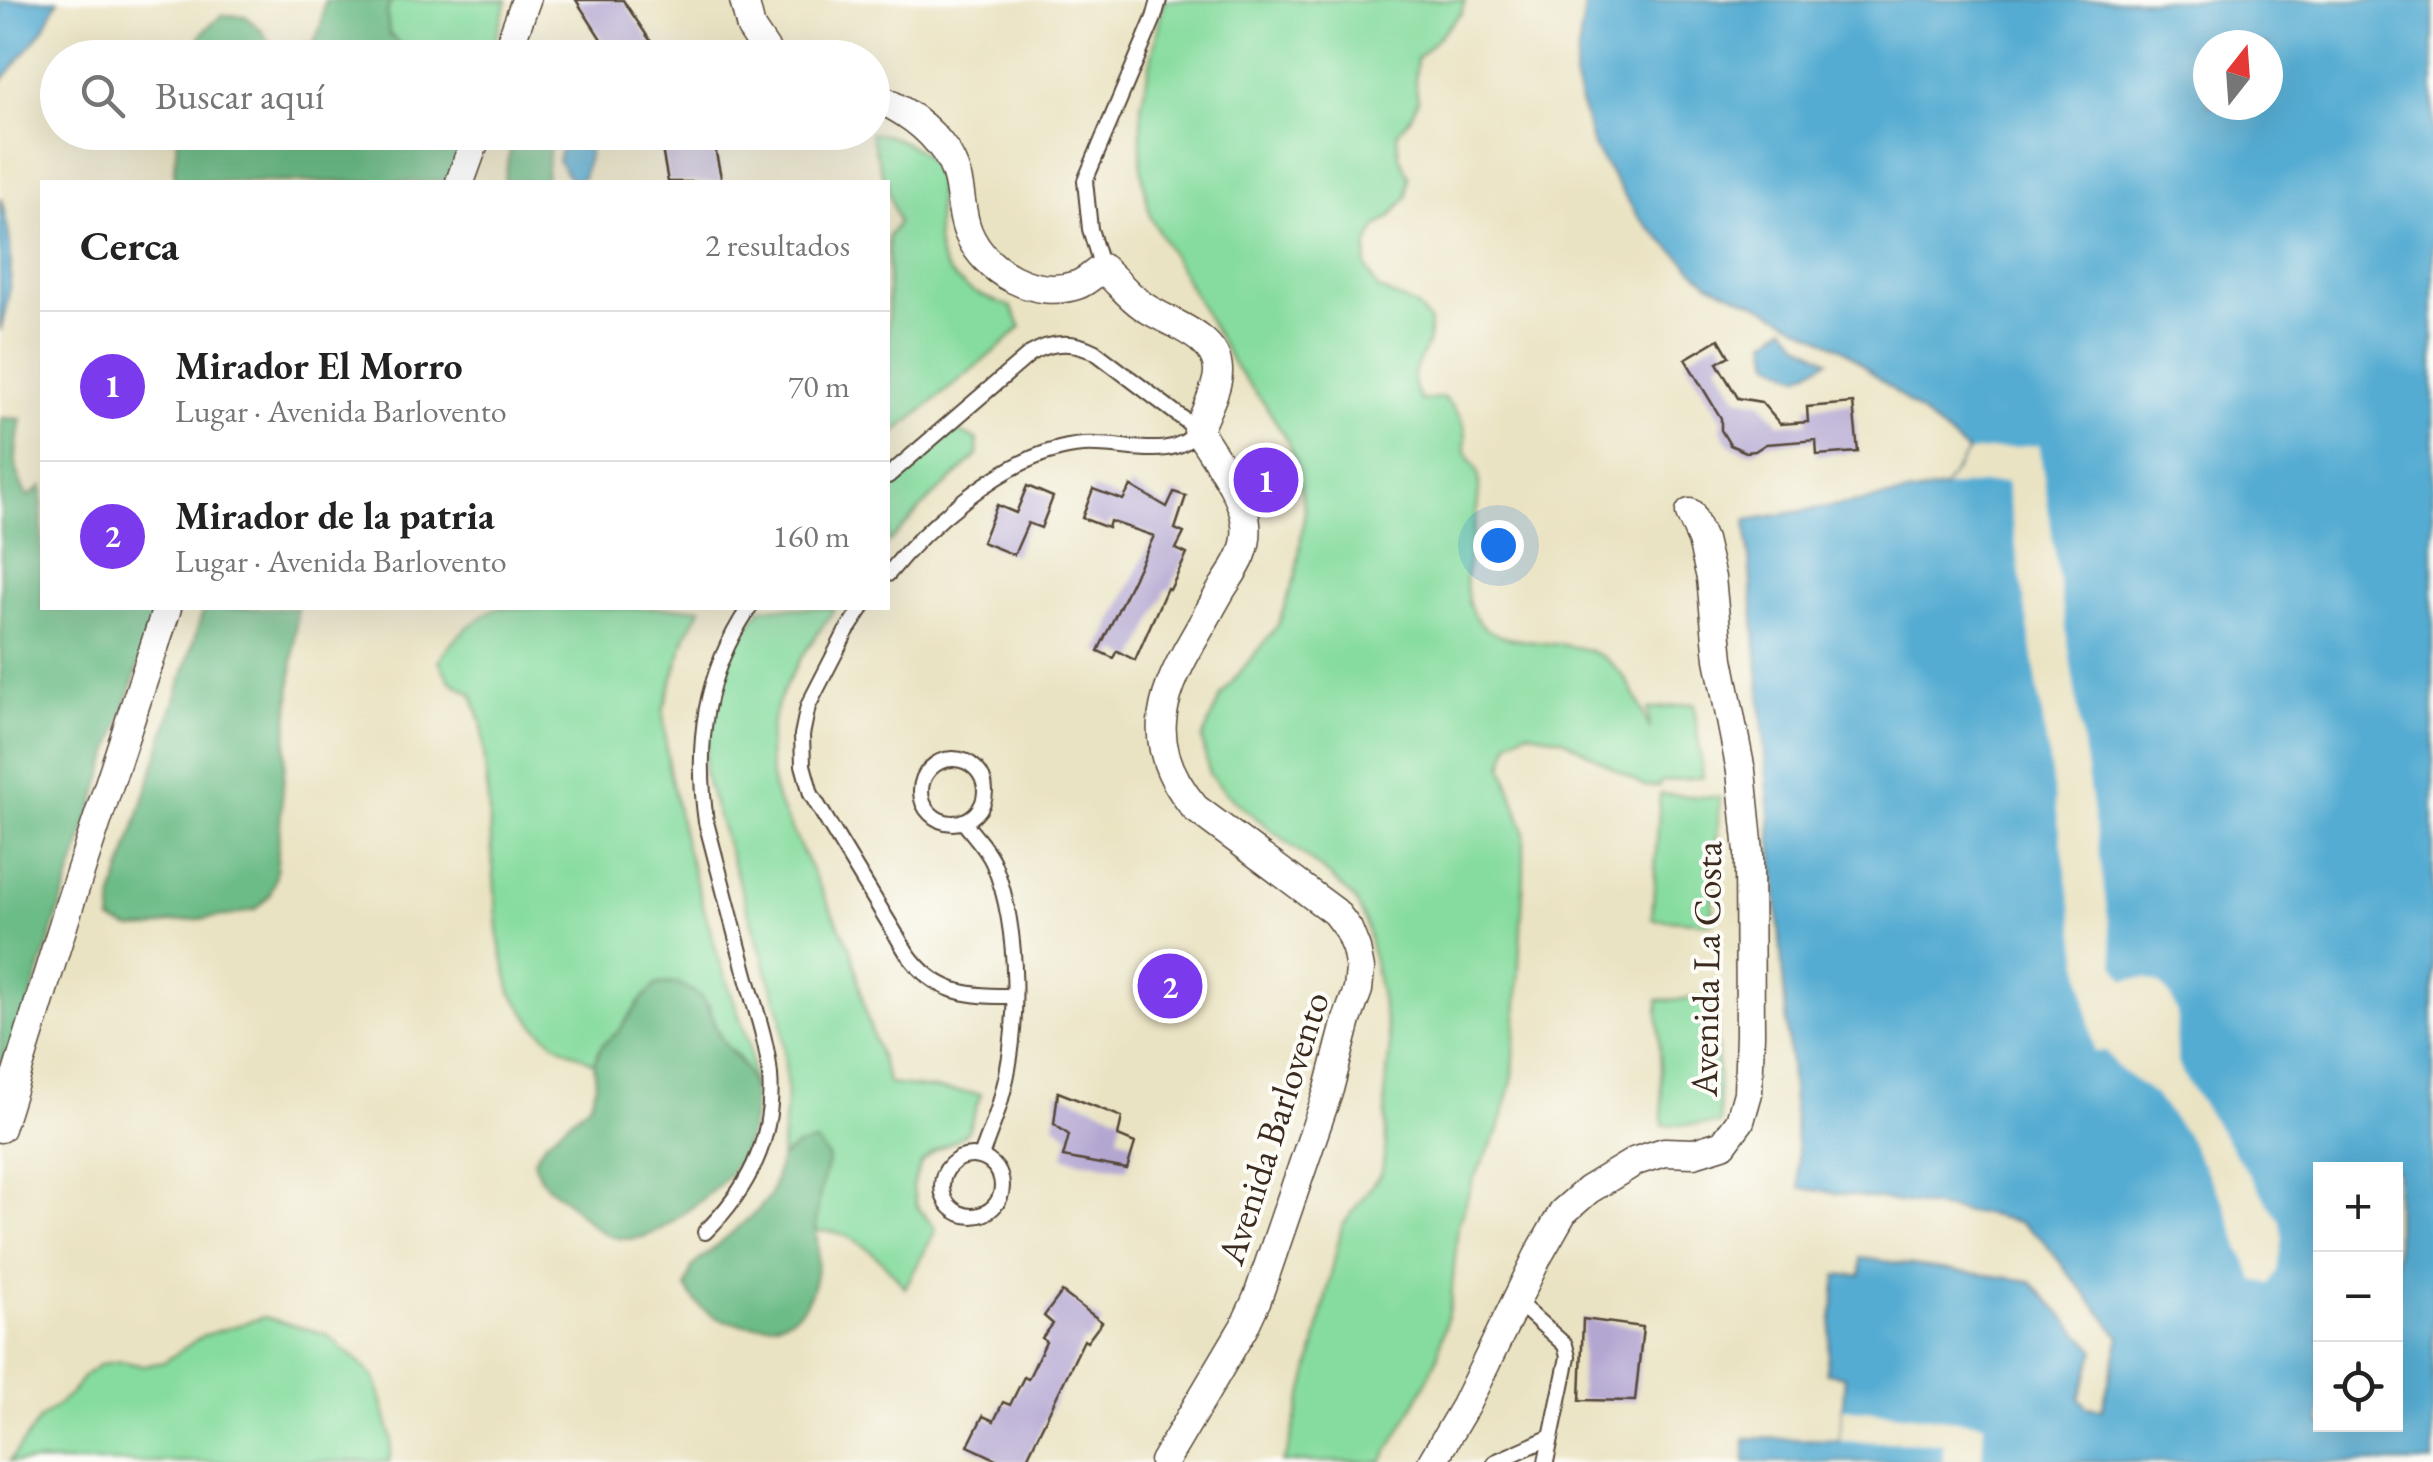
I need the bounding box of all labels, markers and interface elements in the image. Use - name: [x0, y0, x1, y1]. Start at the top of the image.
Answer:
- north arrow: [2193, 30, 2283, 120]
- search box: [40, 40, 890, 150]
- icon: search: [75, 68, 130, 123]
- text: Buscar aquí: [155, 71, 324, 120]
- text: Cerca: [80, 218, 179, 273]
- text: 2 resultados: [705, 224, 850, 266]
- text: Mirador El Morro: [175, 341, 463, 390]
- text: 1: [104, 365, 121, 407]
- text: 70 m: [788, 365, 850, 407]
- text: Lugar · Avenida Barlovento: [175, 390, 507, 432]
- pin: 1: [1234, 442, 1298, 518]
- text: Mirador de la patria: [175, 491, 495, 540]
- text: 2: [104, 515, 121, 557]
- text: 160 m: [773, 515, 850, 557]
- your location: [1473, 520, 1524, 571]
- text: Lugar · Avenida Barlovento: [175, 540, 507, 582]
- street label: Avenida La Costa: [1679, 840, 1732, 1098]
- pin: 2: [1138, 948, 1202, 1024]
- street label: Avenida Barlovento: [1205, 985, 1340, 1272]
- map controls: [2313, 1162, 2403, 1432]
- button: +: [2313, 1162, 2403, 1252]
- button: −: [2313, 1252, 2403, 1342]
- button: locate: [2313, 1342, 2403, 1432]

